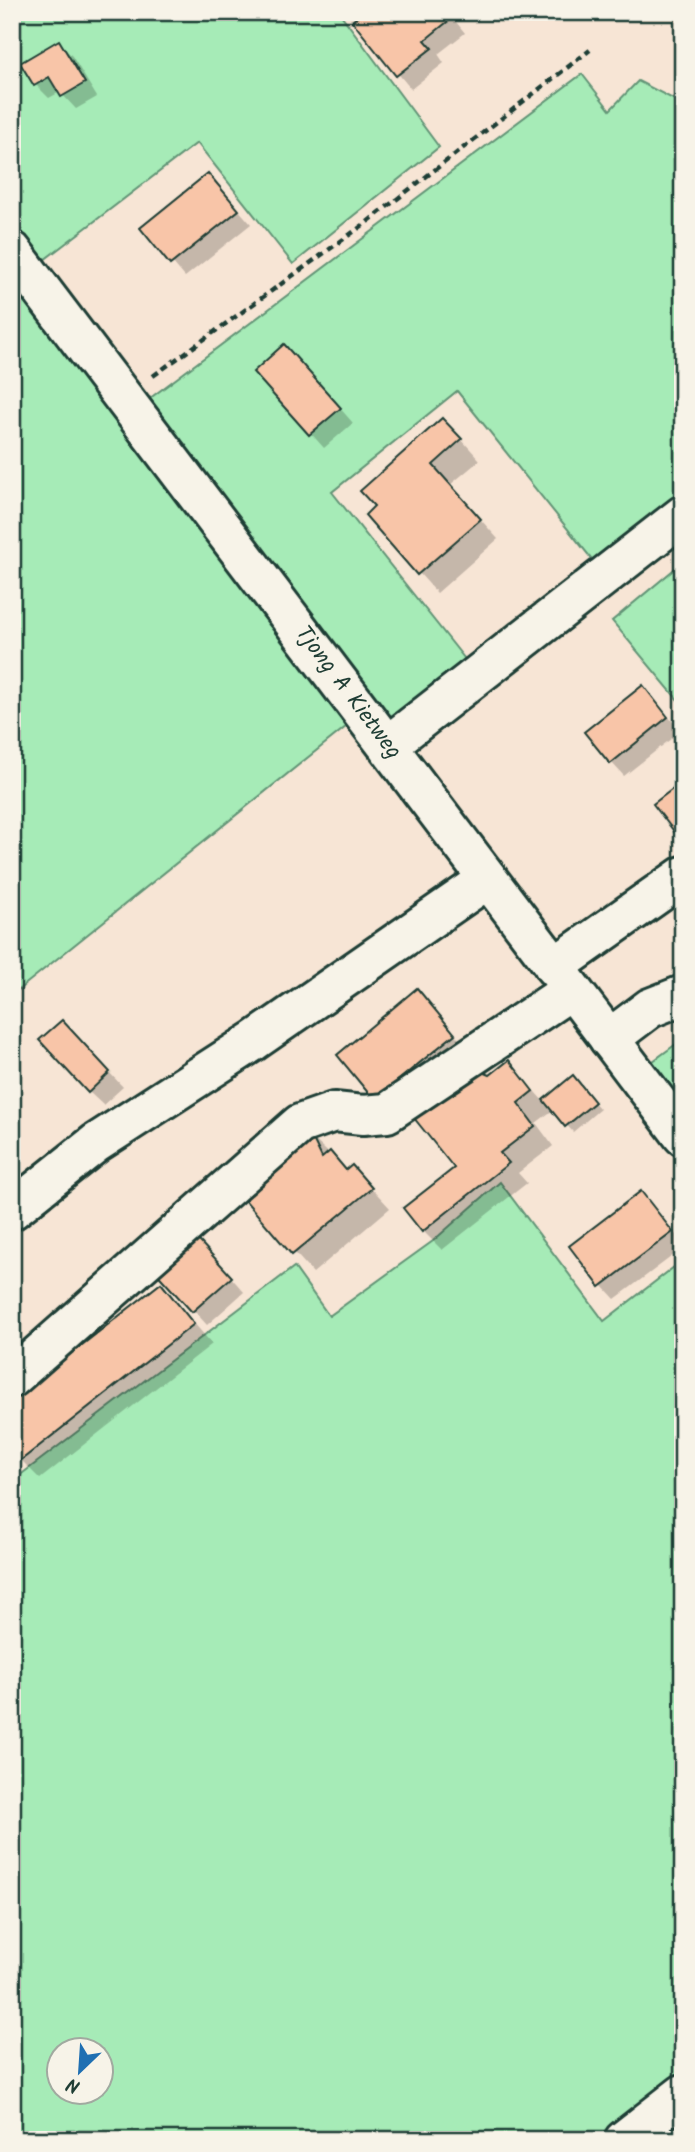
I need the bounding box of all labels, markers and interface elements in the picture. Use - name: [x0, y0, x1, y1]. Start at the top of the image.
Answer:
- street label: Tjong A Kietweg: [286, 619, 410, 767]
- north arrow: [46, 2036, 116, 2106]
- text: N: [62, 2068, 85, 2101]

